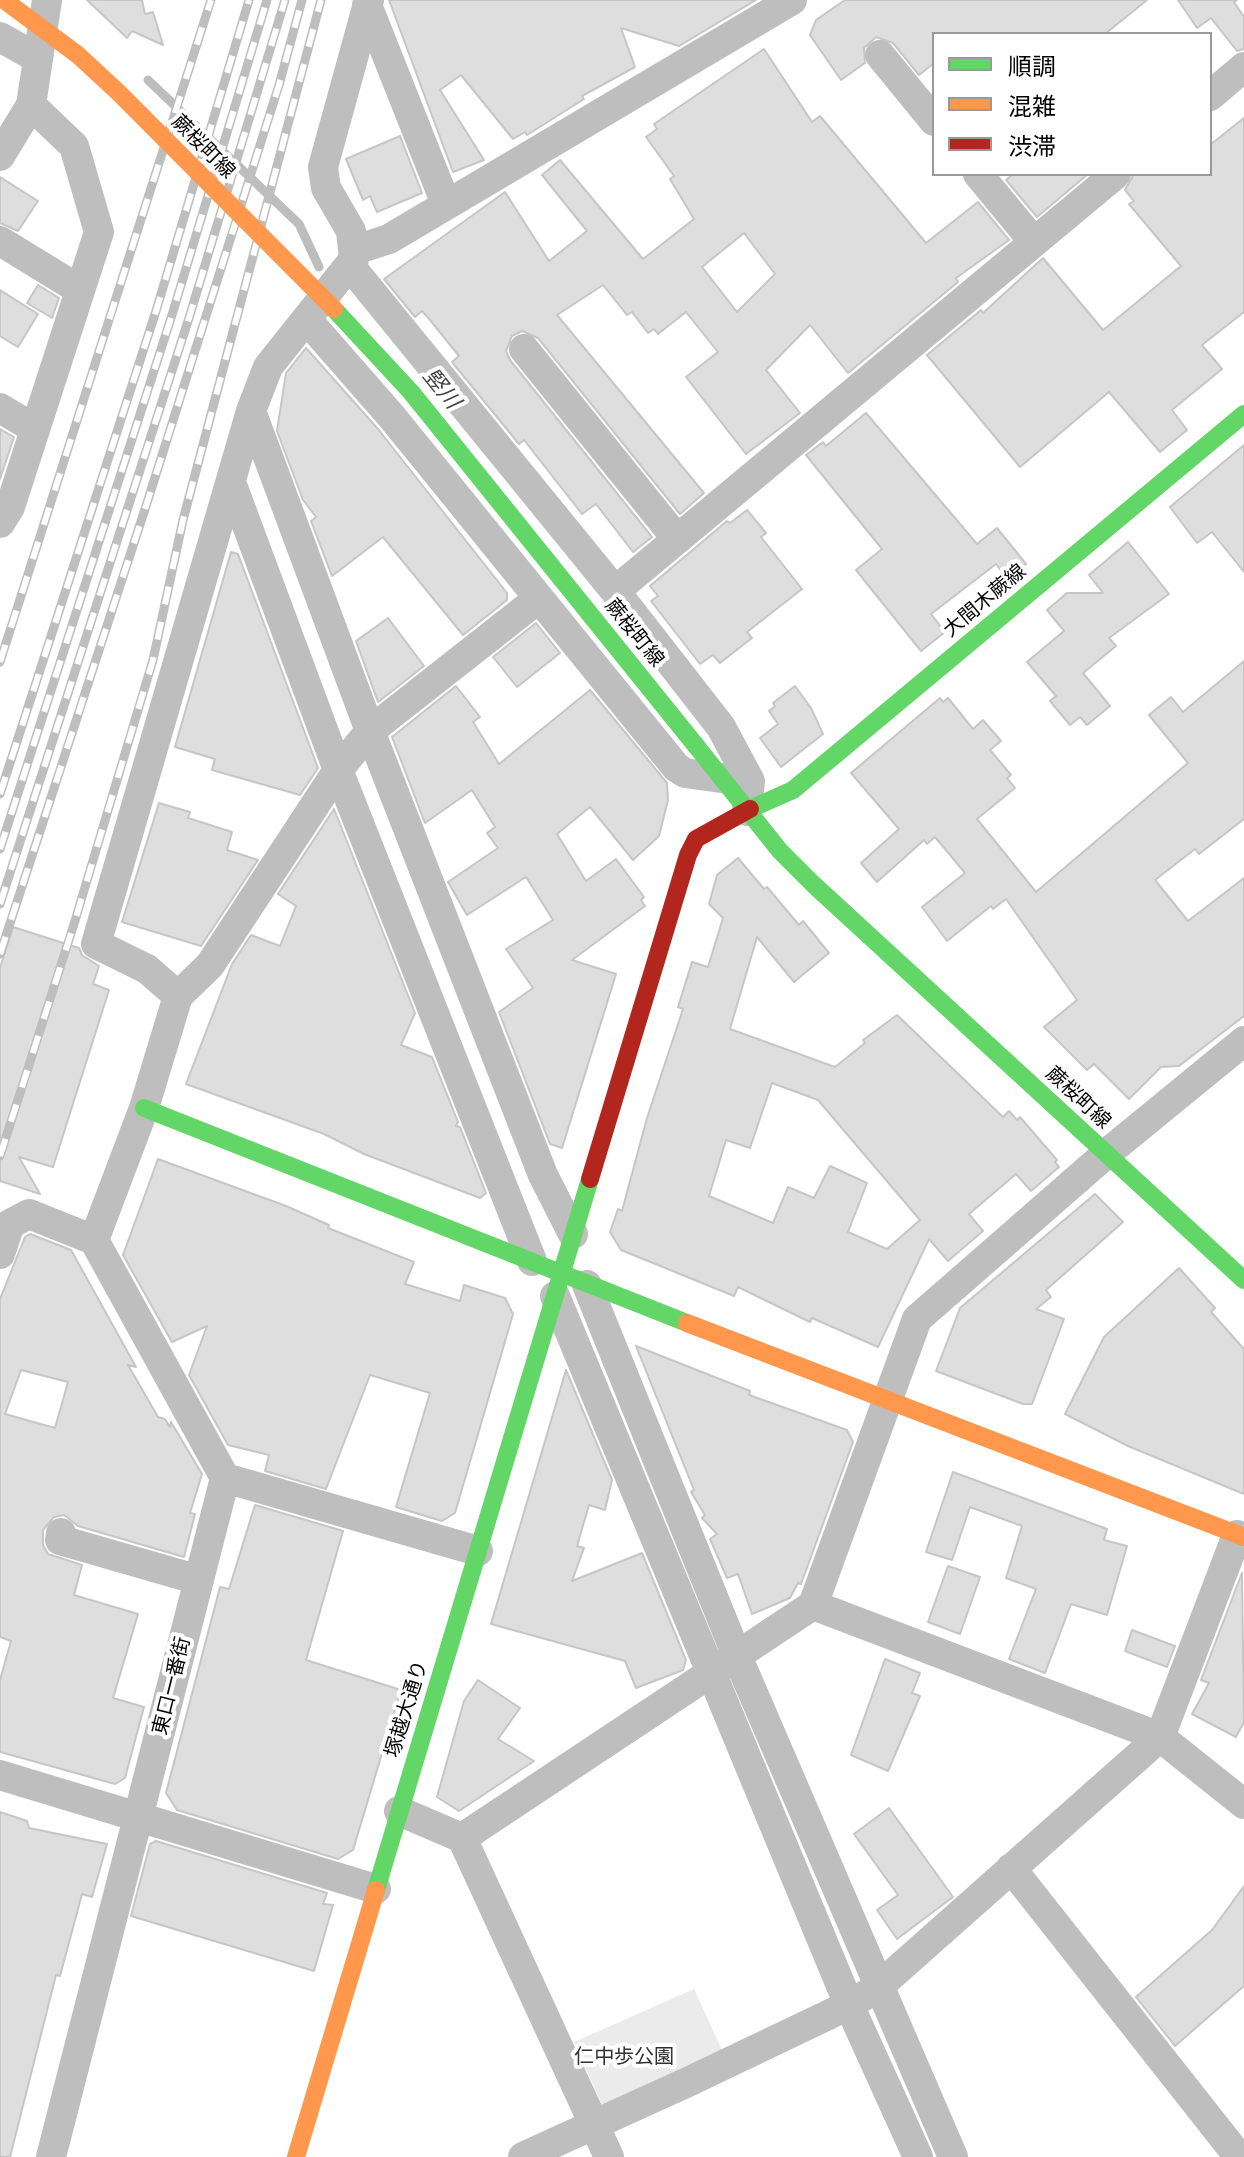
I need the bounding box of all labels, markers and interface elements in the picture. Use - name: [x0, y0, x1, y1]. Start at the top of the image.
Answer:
- legend: [932, 32, 1212, 176]
- text: 順調: [1008, 49, 1056, 82]
- text: 混雑: [1008, 89, 1056, 122]
- street label: 蕨桜町線: [166, 110, 240, 184]
- text: 渋滞: [1008, 129, 1056, 162]
- water label: 竪川: [417, 364, 465, 414]
- street label: 大間木蕨線: [939, 560, 1031, 642]
- street label: 蕨桜町線: [600, 594, 668, 672]
- street label: 蕨桜町線: [1041, 1062, 1115, 1134]
- street label: 東口一番街: [148, 1635, 196, 1737]
- street label: 塚越大通り: [381, 1658, 433, 1760]
- park label: 仁中歩公園: [574, 2045, 674, 2069]

